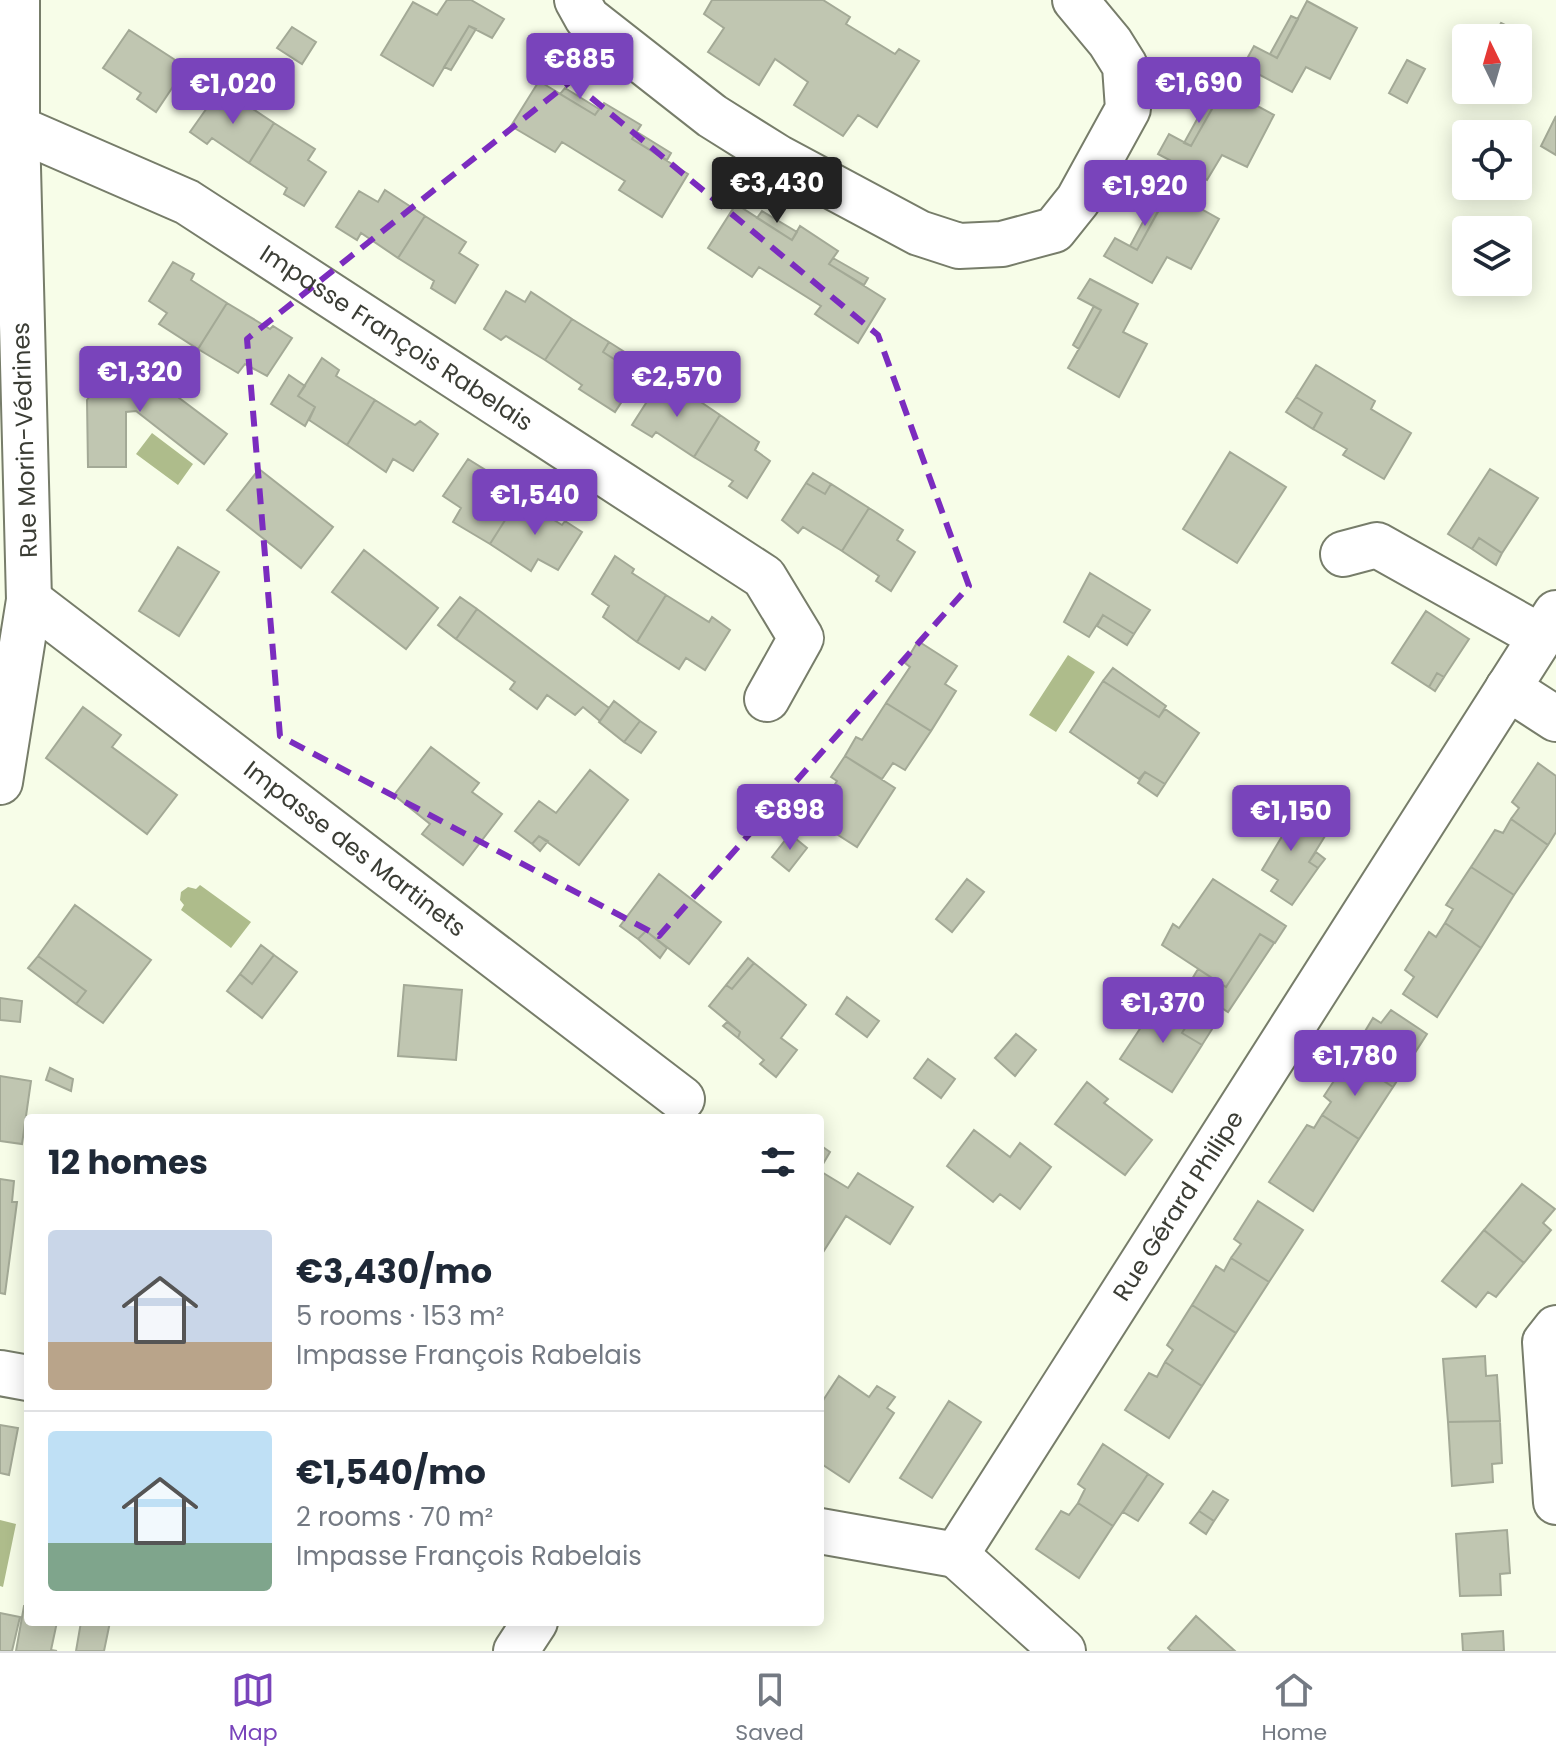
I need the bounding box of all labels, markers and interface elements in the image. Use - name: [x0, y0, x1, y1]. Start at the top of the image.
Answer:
- north arrow: [1452, 24, 1532, 104]
- map controls: [1452, 24, 1532, 296]
- pin: €885: [533, 33, 627, 101]
- text: €885: [544, 41, 616, 77]
- pin: €1,690: [1134, 57, 1264, 125]
- pin: €1,020: [168, 58, 298, 126]
- text: €1,690: [1155, 65, 1243, 101]
- text: €1,020: [190, 66, 276, 102]
- button: locate: [1452, 120, 1532, 200]
- pin: €3,430: [712, 157, 842, 225]
- pin: €1,920: [1080, 160, 1210, 228]
- text: €3,430: [730, 165, 824, 201]
- text: €1,920: [1102, 168, 1188, 204]
- button: layers: [1452, 216, 1532, 296]
- street label: Impasse François Rabelais: [254, 237, 539, 438]
- street label: Rue Morin-Védrines: [4, 322, 45, 558]
- pin: €1,320: [75, 346, 205, 414]
- pin: €2,570: [612, 351, 742, 419]
- text: €1,320: [97, 354, 183, 390]
- text: €2,570: [632, 359, 722, 395]
- pin: €1,540: [470, 469, 600, 537]
- text: €1,540: [490, 477, 580, 513]
- street label: Impasse des Martinets: [237, 753, 473, 944]
- pin: €898: [743, 784, 837, 852]
- pin: €1,150: [1226, 785, 1356, 853]
- text: €898: [755, 792, 825, 828]
- text: €1,150: [1250, 793, 1332, 829]
- pin: €1,370: [1098, 977, 1228, 1045]
- text: €1,370: [1121, 985, 1205, 1021]
- pin: €1,780: [1290, 1030, 1420, 1098]
- text: €1,780: [1312, 1038, 1398, 1074]
- street label: Rue Gérard Philipe: [1105, 1104, 1251, 1307]
- text: 12 homes: [48, 1138, 208, 1186]
- icon: filters: [756, 1140, 800, 1184]
- text: €3,430/mo: [296, 1247, 492, 1295]
- icon: home: [112, 1262, 208, 1358]
- text: 5 rooms · 153 m²: [296, 1298, 504, 1334]
- text: Impasse François Rabelais: [296, 1337, 642, 1373]
- text: €1,540/mo: [296, 1448, 486, 1496]
- icon: home: [112, 1463, 208, 1559]
- text: 2 rooms · 70 m²: [296, 1499, 493, 1535]
- text: Impasse François Rabelais: [296, 1538, 642, 1574]
- tab: Map: [229, 1668, 278, 1749]
- tab: Saved: [735, 1668, 804, 1749]
- tab: Home: [1262, 1668, 1327, 1749]

